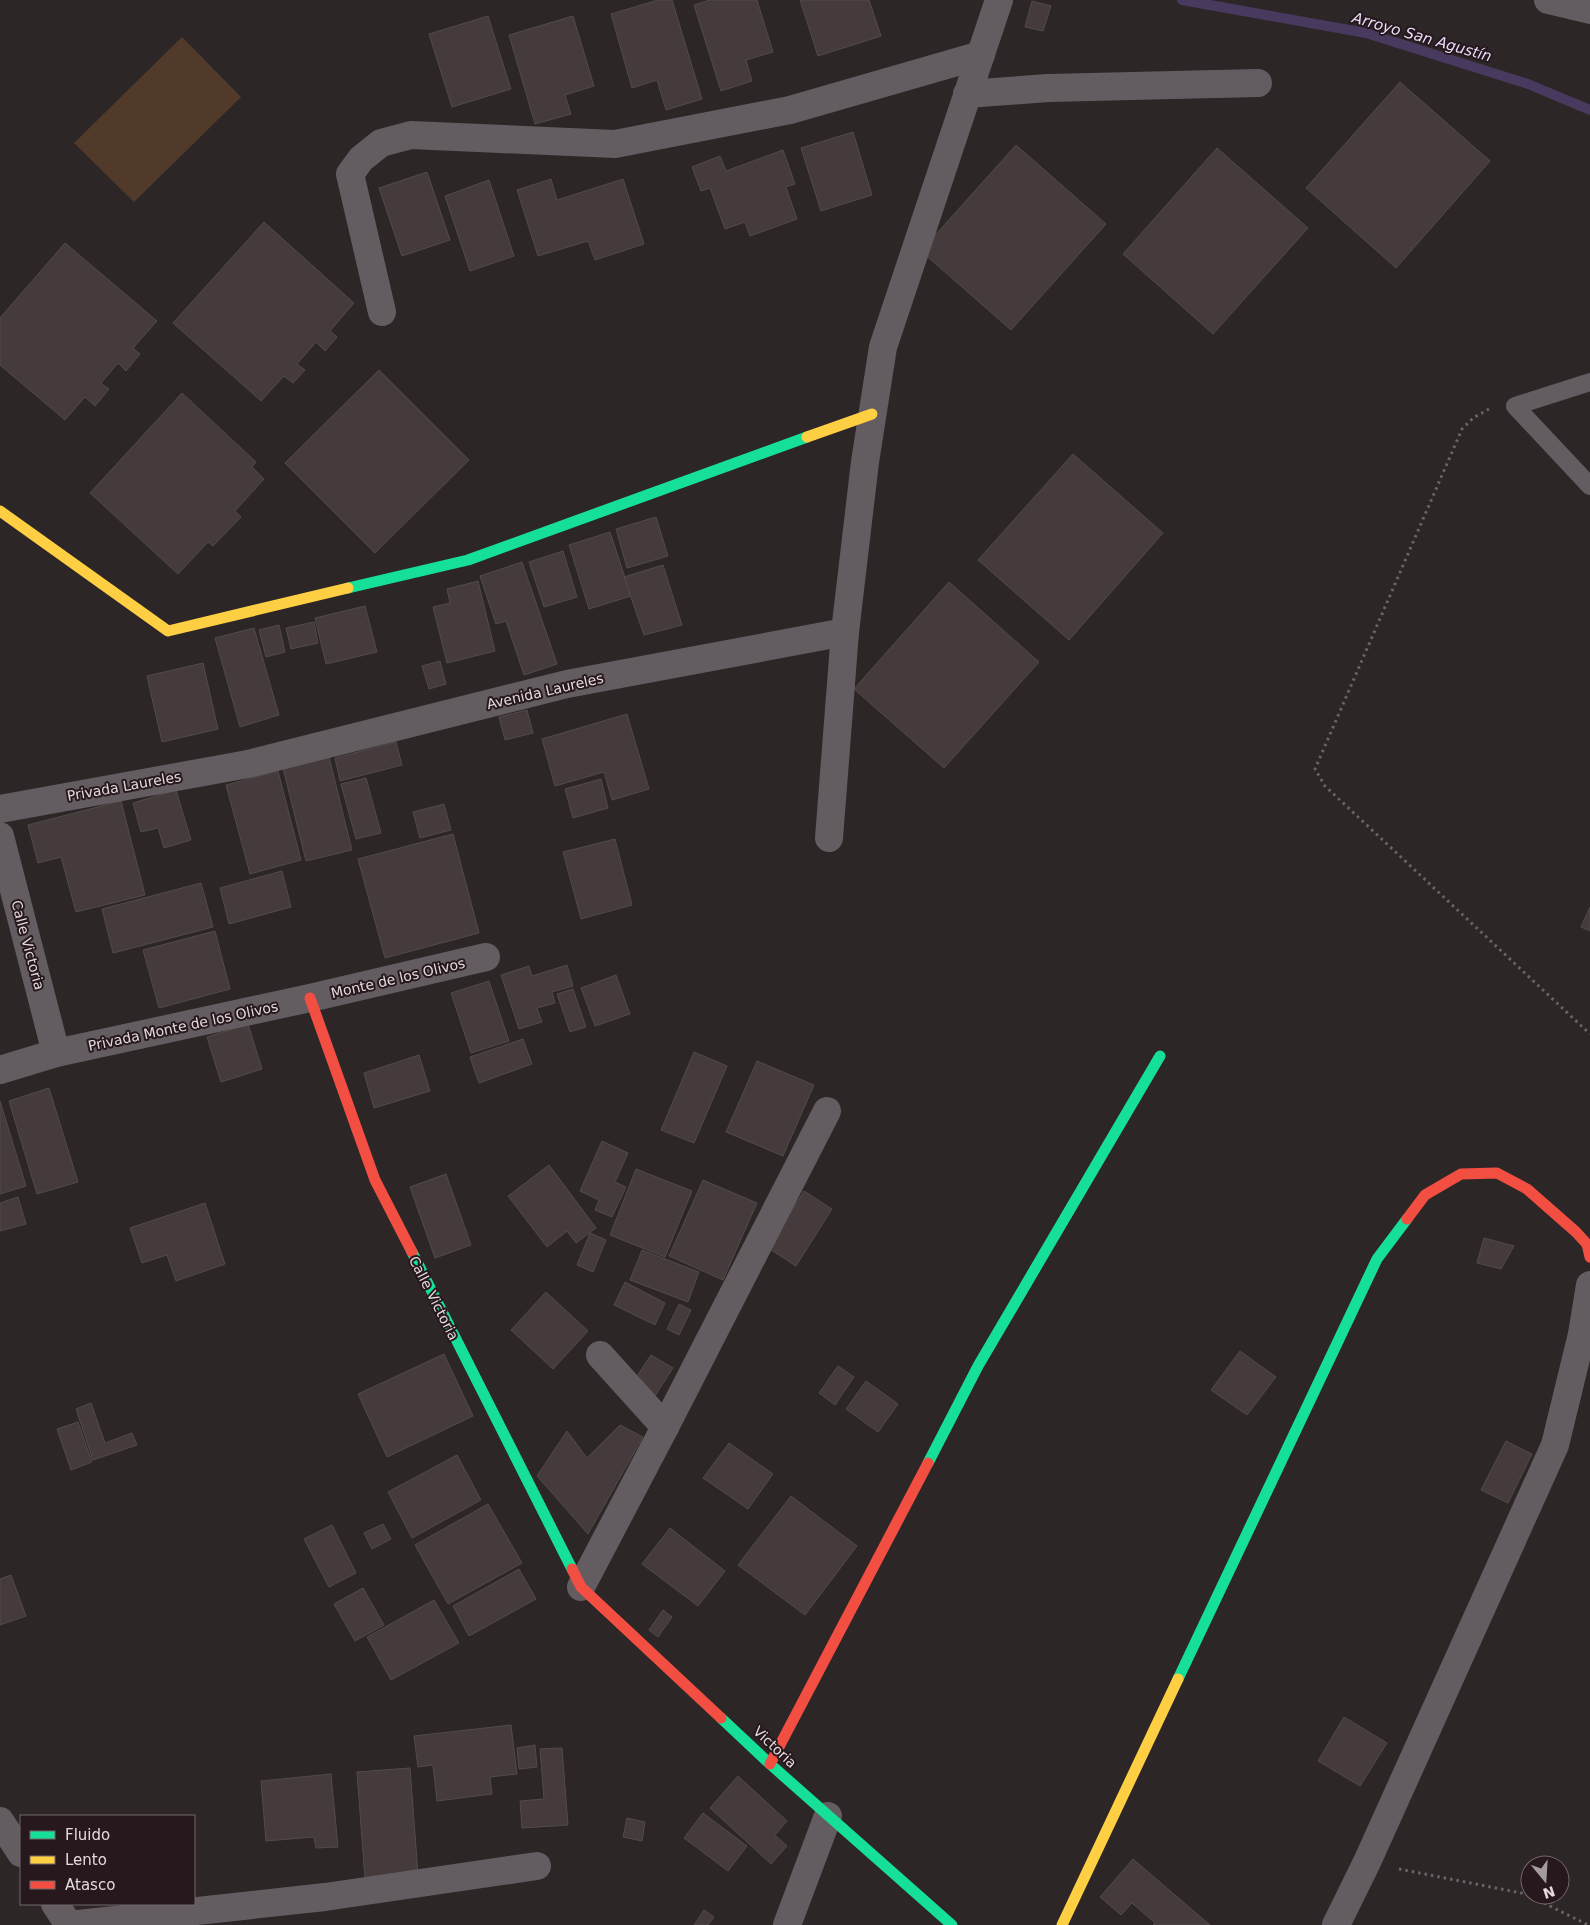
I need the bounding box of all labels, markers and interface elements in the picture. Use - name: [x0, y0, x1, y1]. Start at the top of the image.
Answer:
- water label: Arroyo San Agustín: [1349, 8, 1494, 66]
- street label: Avenida Laureles: [485, 670, 605, 712]
- street label: Privada Laureles: [66, 768, 182, 804]
- street label: Calle Victoria: [8, 898, 48, 992]
- street label: Monte de los Olivos: [329, 955, 467, 1001]
- street label: Privada Monte de los Olivos: [87, 998, 279, 1054]
- street label: Calle Victoria: [406, 1253, 462, 1343]
- street label: Victoria: [750, 1723, 800, 1771]
- legend: [20, 1815, 195, 1905]
- text: Fluido: [65, 1826, 110, 1844]
- text: Lento: [65, 1851, 107, 1869]
- north arrow: [1520, 1855, 1570, 1905]
- text: Atasco: [65, 1876, 115, 1894]
- text: N: [1541, 1883, 1557, 1902]

